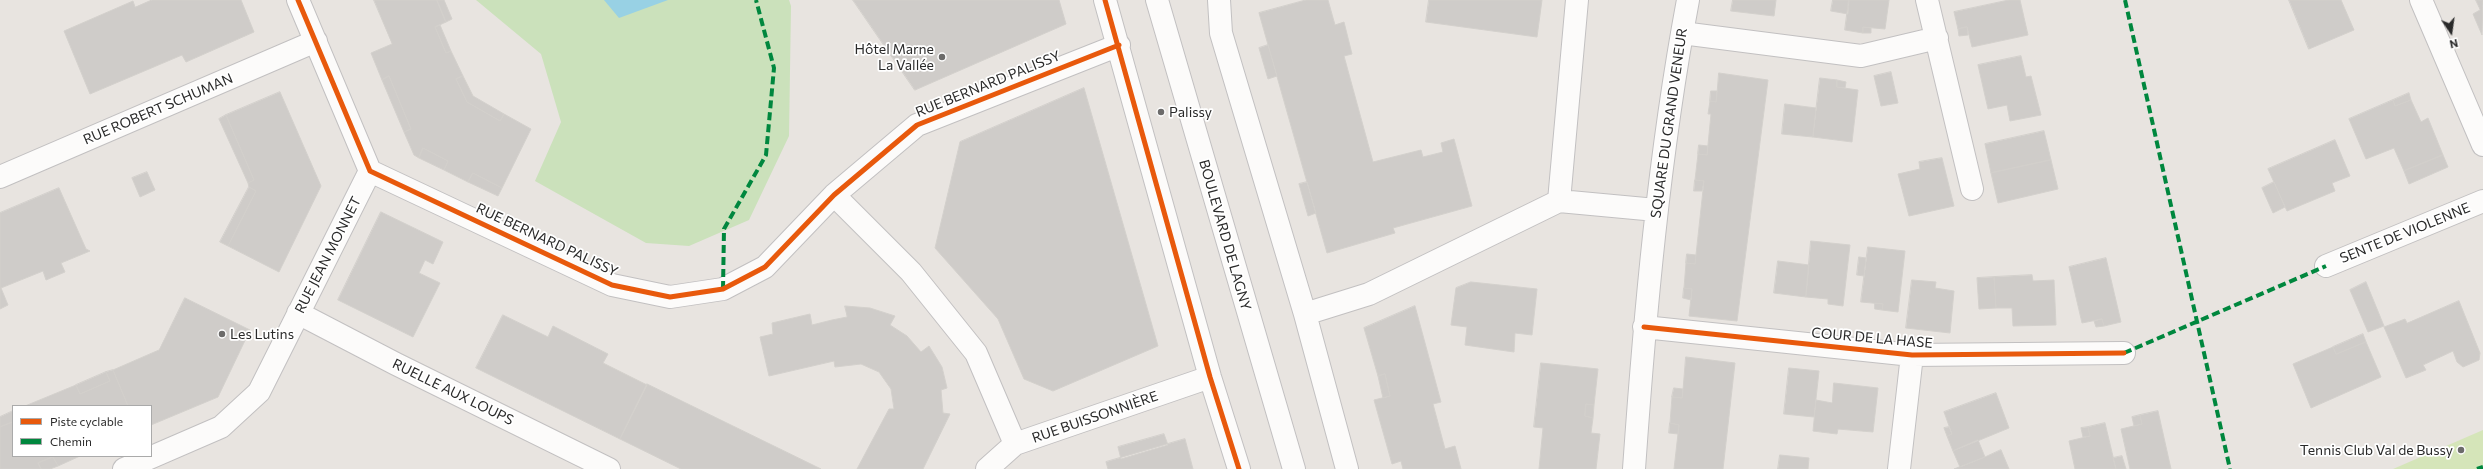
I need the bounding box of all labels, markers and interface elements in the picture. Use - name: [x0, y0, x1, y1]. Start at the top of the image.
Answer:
- north arrow: [2431, 12, 2471, 52]
- street label: SQUARE DU GRAND VENEUR: [1647, 27, 1691, 219]
- text: N: [2448, 37, 2459, 51]
- place label: Hôtel Marne La Vallée: [854, 41, 934, 74]
- street label: RUE BERNARD PALISSY: [913, 47, 1063, 121]
- marker: Hôtel Marne La Vallée: [937, 52, 947, 62]
- street label: RUE ROBERT SCHUMAN: [81, 70, 235, 148]
- place label: Palissy: [1169, 104, 1212, 120]
- marker: Palissy: [1156, 107, 1166, 117]
- street label: BOULEVARD DE LAGNY: [1195, 158, 1255, 312]
- street label: RUE JEAN MONNET: [291, 194, 365, 316]
- street label: SENTE DE VIOLENNE: [2337, 199, 2473, 267]
- street label: RUE BERNARD PALISSY: [473, 200, 621, 280]
- street label: COUR DE LA HASE: [1811, 324, 1933, 352]
- place label: Les Lutins: [230, 326, 294, 342]
- marker: Les Lutins: [217, 329, 227, 339]
- street label: RUELLE AUX LOUPS: [390, 355, 516, 429]
- street label: RUE BUISSONNIÈRE: [1030, 388, 1160, 446]
- legend: [12, 405, 152, 457]
- text: Piste cyclable: [50, 414, 123, 428]
- text: Chemin: [50, 434, 92, 448]
- place label: Tennis Club Val de Bussy: [2300, 442, 2453, 458]
- marker: Tennis Club Val de Bussy: [2456, 445, 2466, 455]

